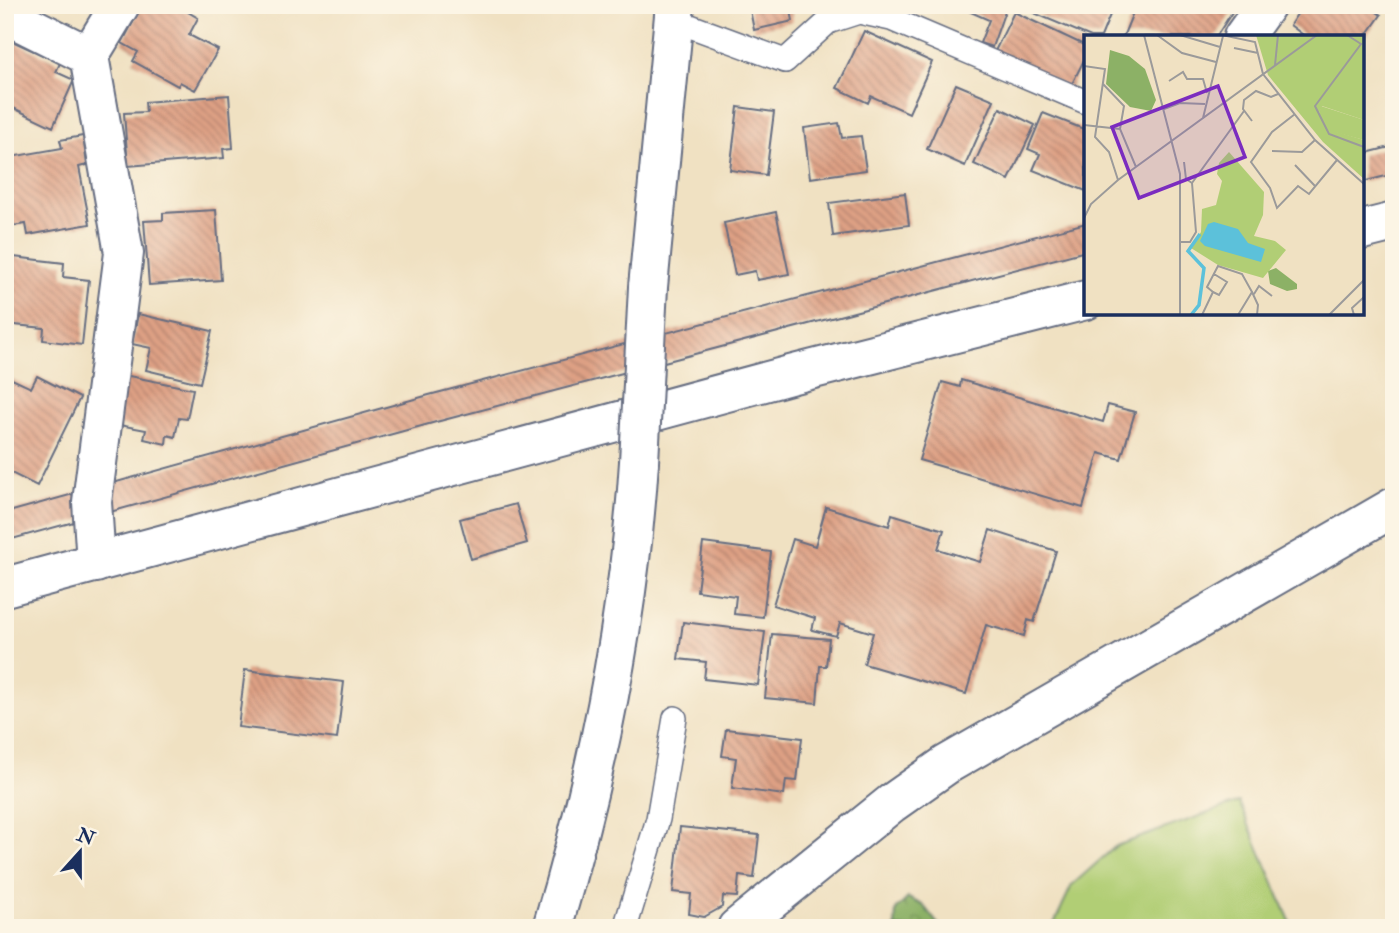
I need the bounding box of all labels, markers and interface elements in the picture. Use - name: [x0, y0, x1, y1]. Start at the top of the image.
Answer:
- inset map: [1084, 35, 1364, 315]
- north arrow: [46, 818, 116, 888]
- text: N: [73, 822, 99, 852]

